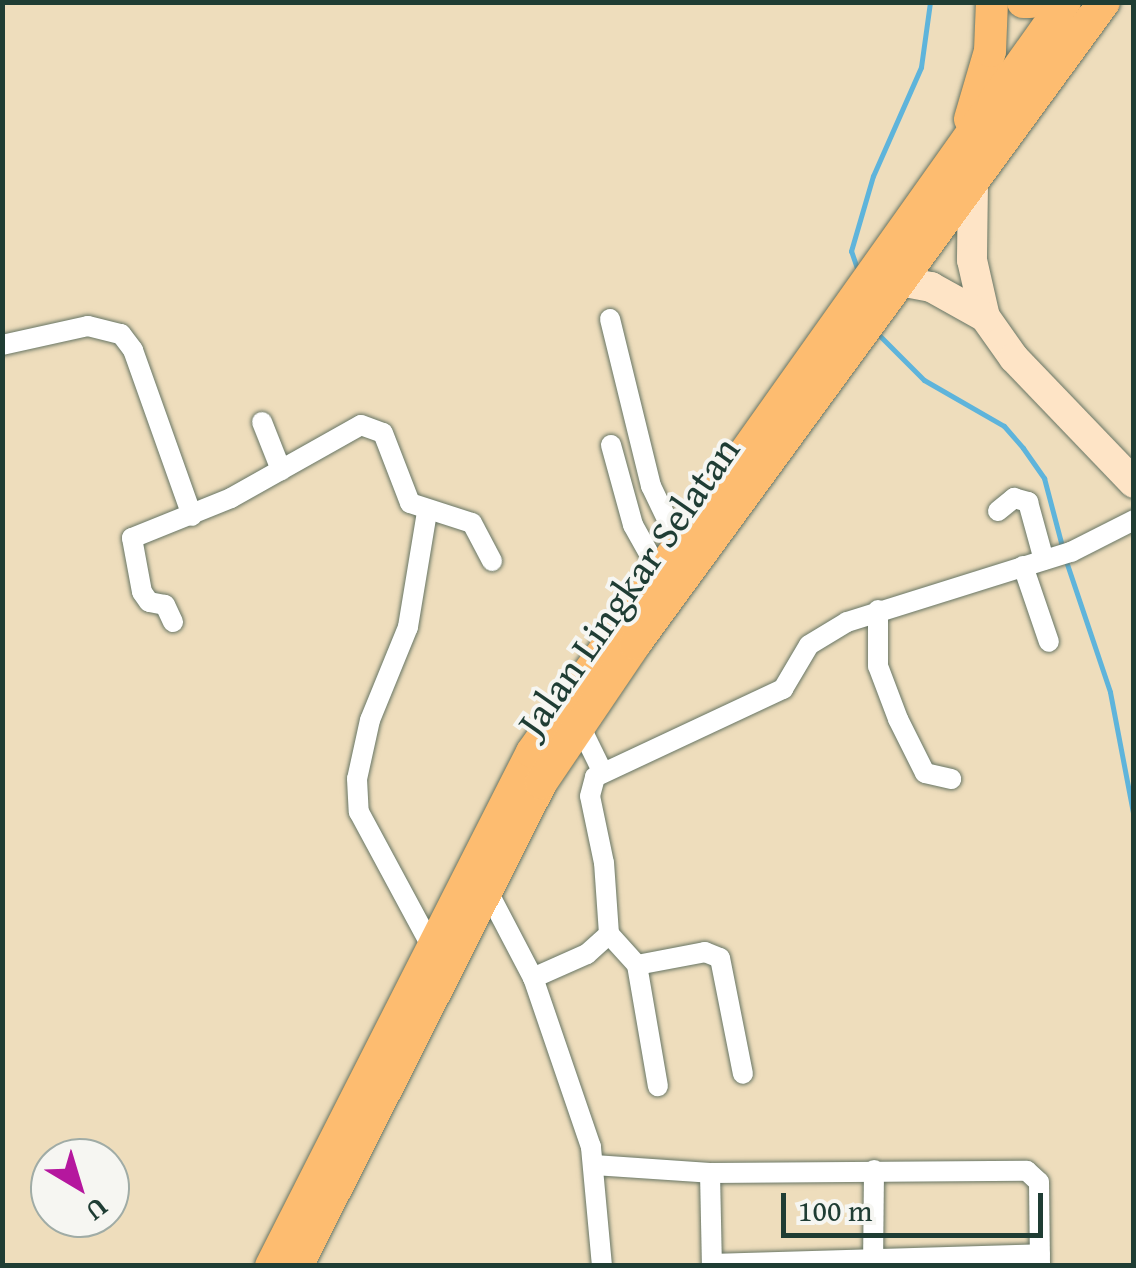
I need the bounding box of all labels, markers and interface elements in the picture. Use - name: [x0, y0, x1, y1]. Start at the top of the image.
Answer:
- street label: Jalan Lingkar Selatan: [507, 427, 749, 745]
- north arrow: [30, 1138, 130, 1238]
- scale bar: [786, 1173, 1048, 1235]
- text: U: [78, 1188, 118, 1232]
- text: 100 m: [798, 1188, 872, 1232]

